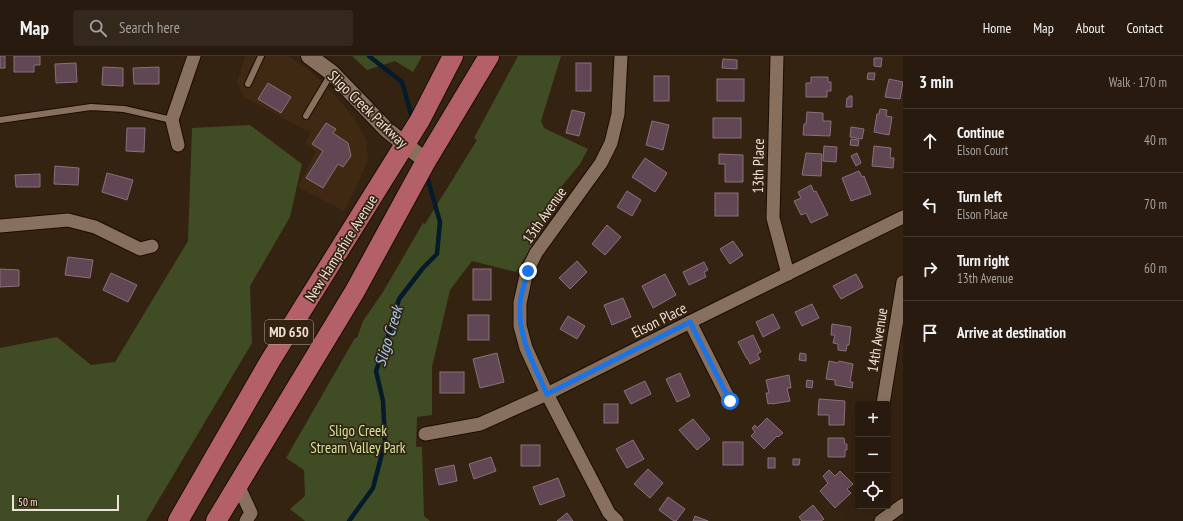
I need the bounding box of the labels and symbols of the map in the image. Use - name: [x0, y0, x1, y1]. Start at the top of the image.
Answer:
- street label: Sligo Creek Parkway: [324, 66, 412, 152]
- street label: 13th Place: [748, 138, 768, 194]
- street label: 13th Avenue: [518, 183, 570, 247]
- street label: New Hampshire Avenue: [301, 191, 381, 305]
- route end: [519, 262, 537, 280]
- street label: Elson Place: [628, 298, 690, 342]
- water label: Sligo Creek: [369, 302, 407, 369]
- street label: 14th Avenue: [863, 306, 891, 374]
- road number: MD 650: [265, 320, 313, 344]
- route start: [721, 392, 739, 410]
- park label: Sligo Creek Stream Valley Park: [310, 421, 406, 457]
- scale bar: [12, 493, 119, 512]

